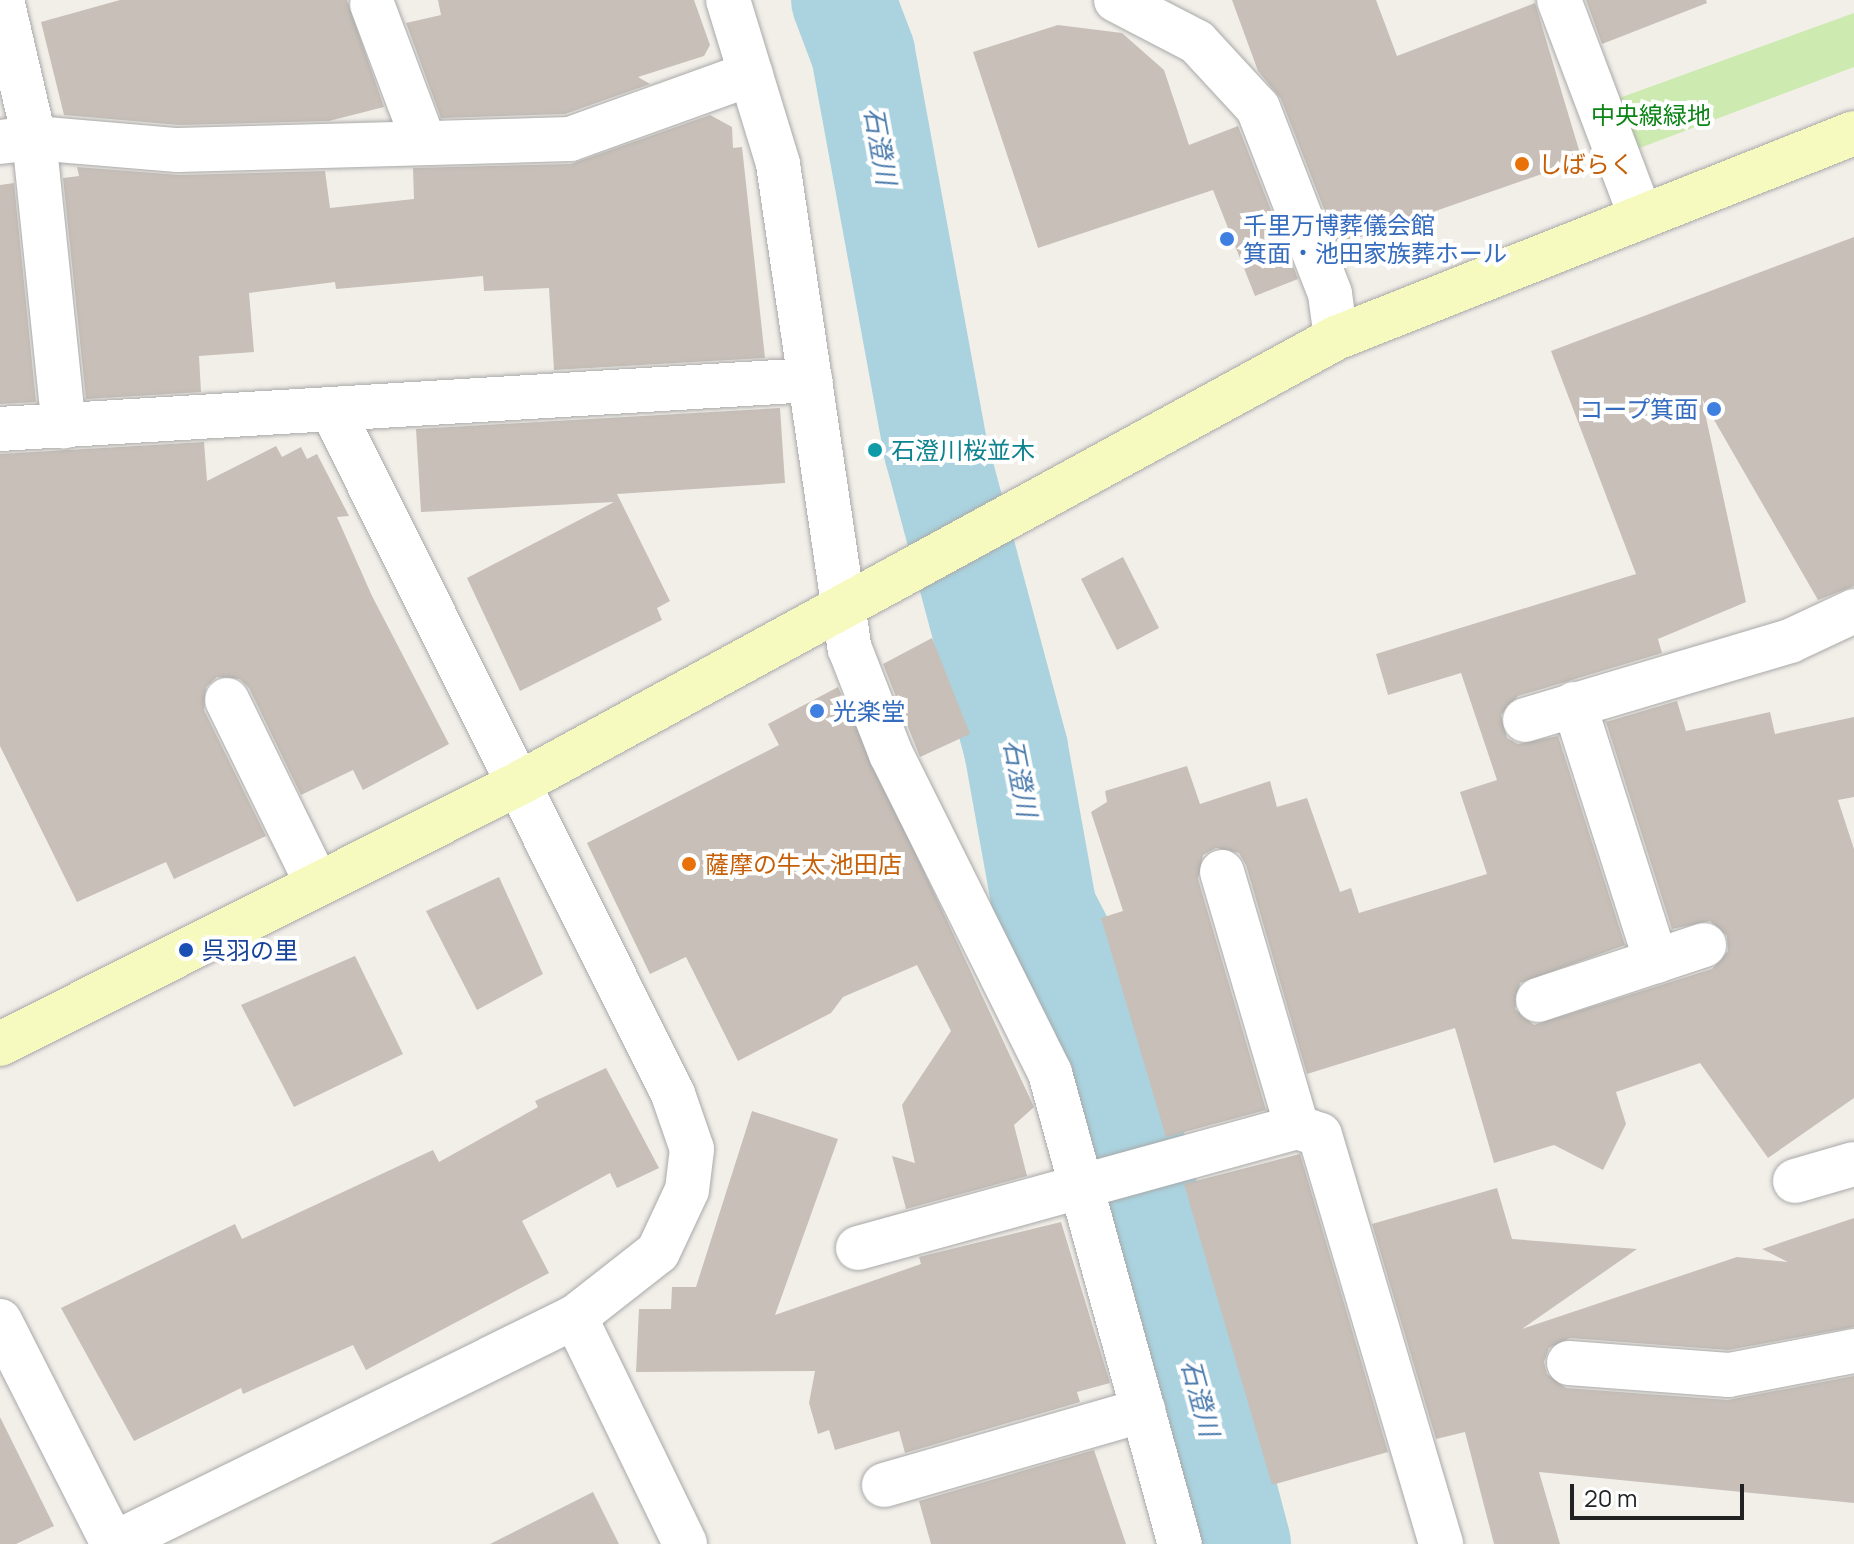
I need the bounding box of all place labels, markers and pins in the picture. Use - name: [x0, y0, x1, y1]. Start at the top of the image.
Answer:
- place label: しばらく: [1538, 150, 1634, 178]
- marker: しばらく: [1513, 155, 1531, 173]
- place label: 千里万博葬儀会館 箕面・池田家族葬ホール: [1243, 211, 1507, 267]
- marker: 千里万博葬儀会館 箕面・池田家族葬ホール: [1218, 230, 1236, 248]
- place label: コープ箕面: [1578, 395, 1698, 423]
- marker: コープ箕面: [1705, 400, 1723, 418]
- place label: 石澄川桜並木: [891, 436, 1035, 464]
- marker: 石澄川桜並木: [866, 441, 884, 459]
- place label: 光楽堂: [833, 697, 905, 725]
- marker: 光楽堂: [808, 702, 826, 720]
- place label: 薩摩の牛太 池田店: [705, 850, 902, 878]
- marker: 薩摩の牛太 池田店: [680, 855, 698, 873]
- place label: 呉羽の里: [202, 936, 298, 964]
- marker: 呉羽の里: [177, 941, 195, 959]

